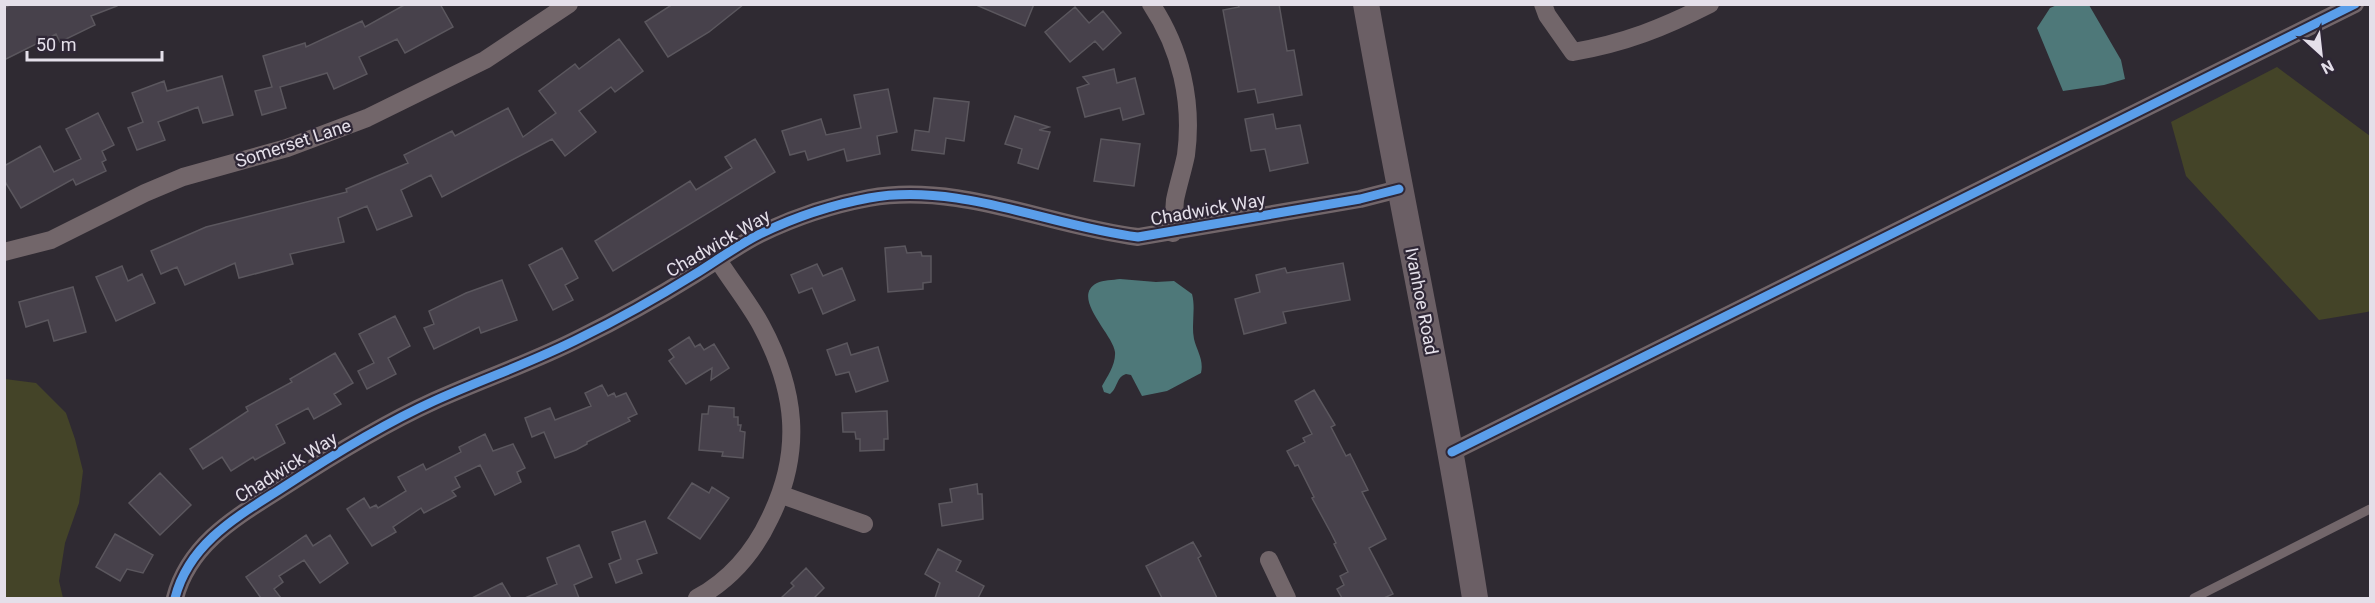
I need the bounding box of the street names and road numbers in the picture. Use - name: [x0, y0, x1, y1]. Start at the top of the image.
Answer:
- street label: Somerset Lane: [232, 114, 354, 172]
- street label: Chadwick Way: [1149, 188, 1268, 229]
- street label: Chadwick Way: [662, 205, 774, 281]
- street label: Ivanhoe Road: [1401, 246, 1443, 356]
- street label: Chadwick Way: [231, 427, 341, 507]

